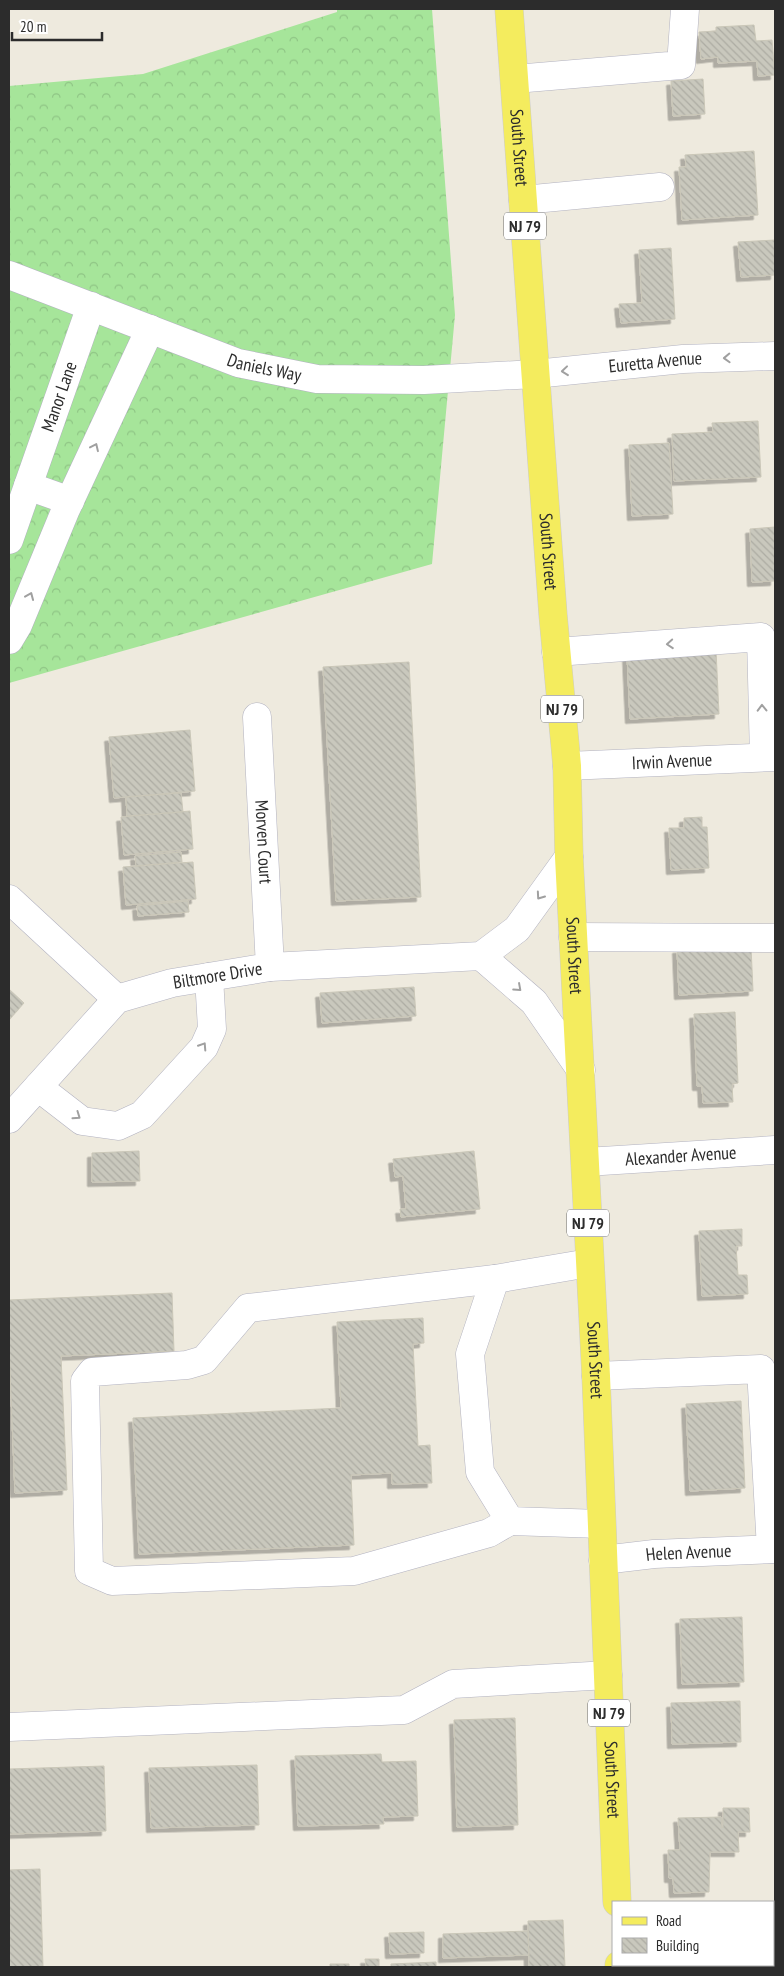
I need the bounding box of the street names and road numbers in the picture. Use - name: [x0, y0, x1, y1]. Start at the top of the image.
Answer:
- street label: South Street: [505, 108, 534, 187]
- road number: NJ 79: [504, 212, 546, 240]
- street label: Euretta Avenue: [607, 346, 702, 377]
- street label: Daniels Way: [224, 348, 304, 387]
- street label: Manor Lane: [36, 358, 82, 435]
- street label: South Street: [535, 512, 563, 591]
- road number: NJ 79: [541, 696, 583, 722]
- street label: Irwin Avenue: [631, 748, 713, 774]
- street label: Morven Court: [250, 799, 278, 884]
- street label: South Street: [561, 916, 588, 995]
- street label: Biltmore Drive: [171, 956, 264, 994]
- street label: Alexander Avenue: [624, 1140, 737, 1170]
- road number: NJ 79: [567, 1210, 609, 1236]
- street label: South Street: [582, 1321, 609, 1399]
- street label: Helen Avenue: [645, 1539, 732, 1566]
- road number: NJ 79: [588, 1700, 630, 1726]
- street label: South Street: [600, 1741, 626, 1819]

